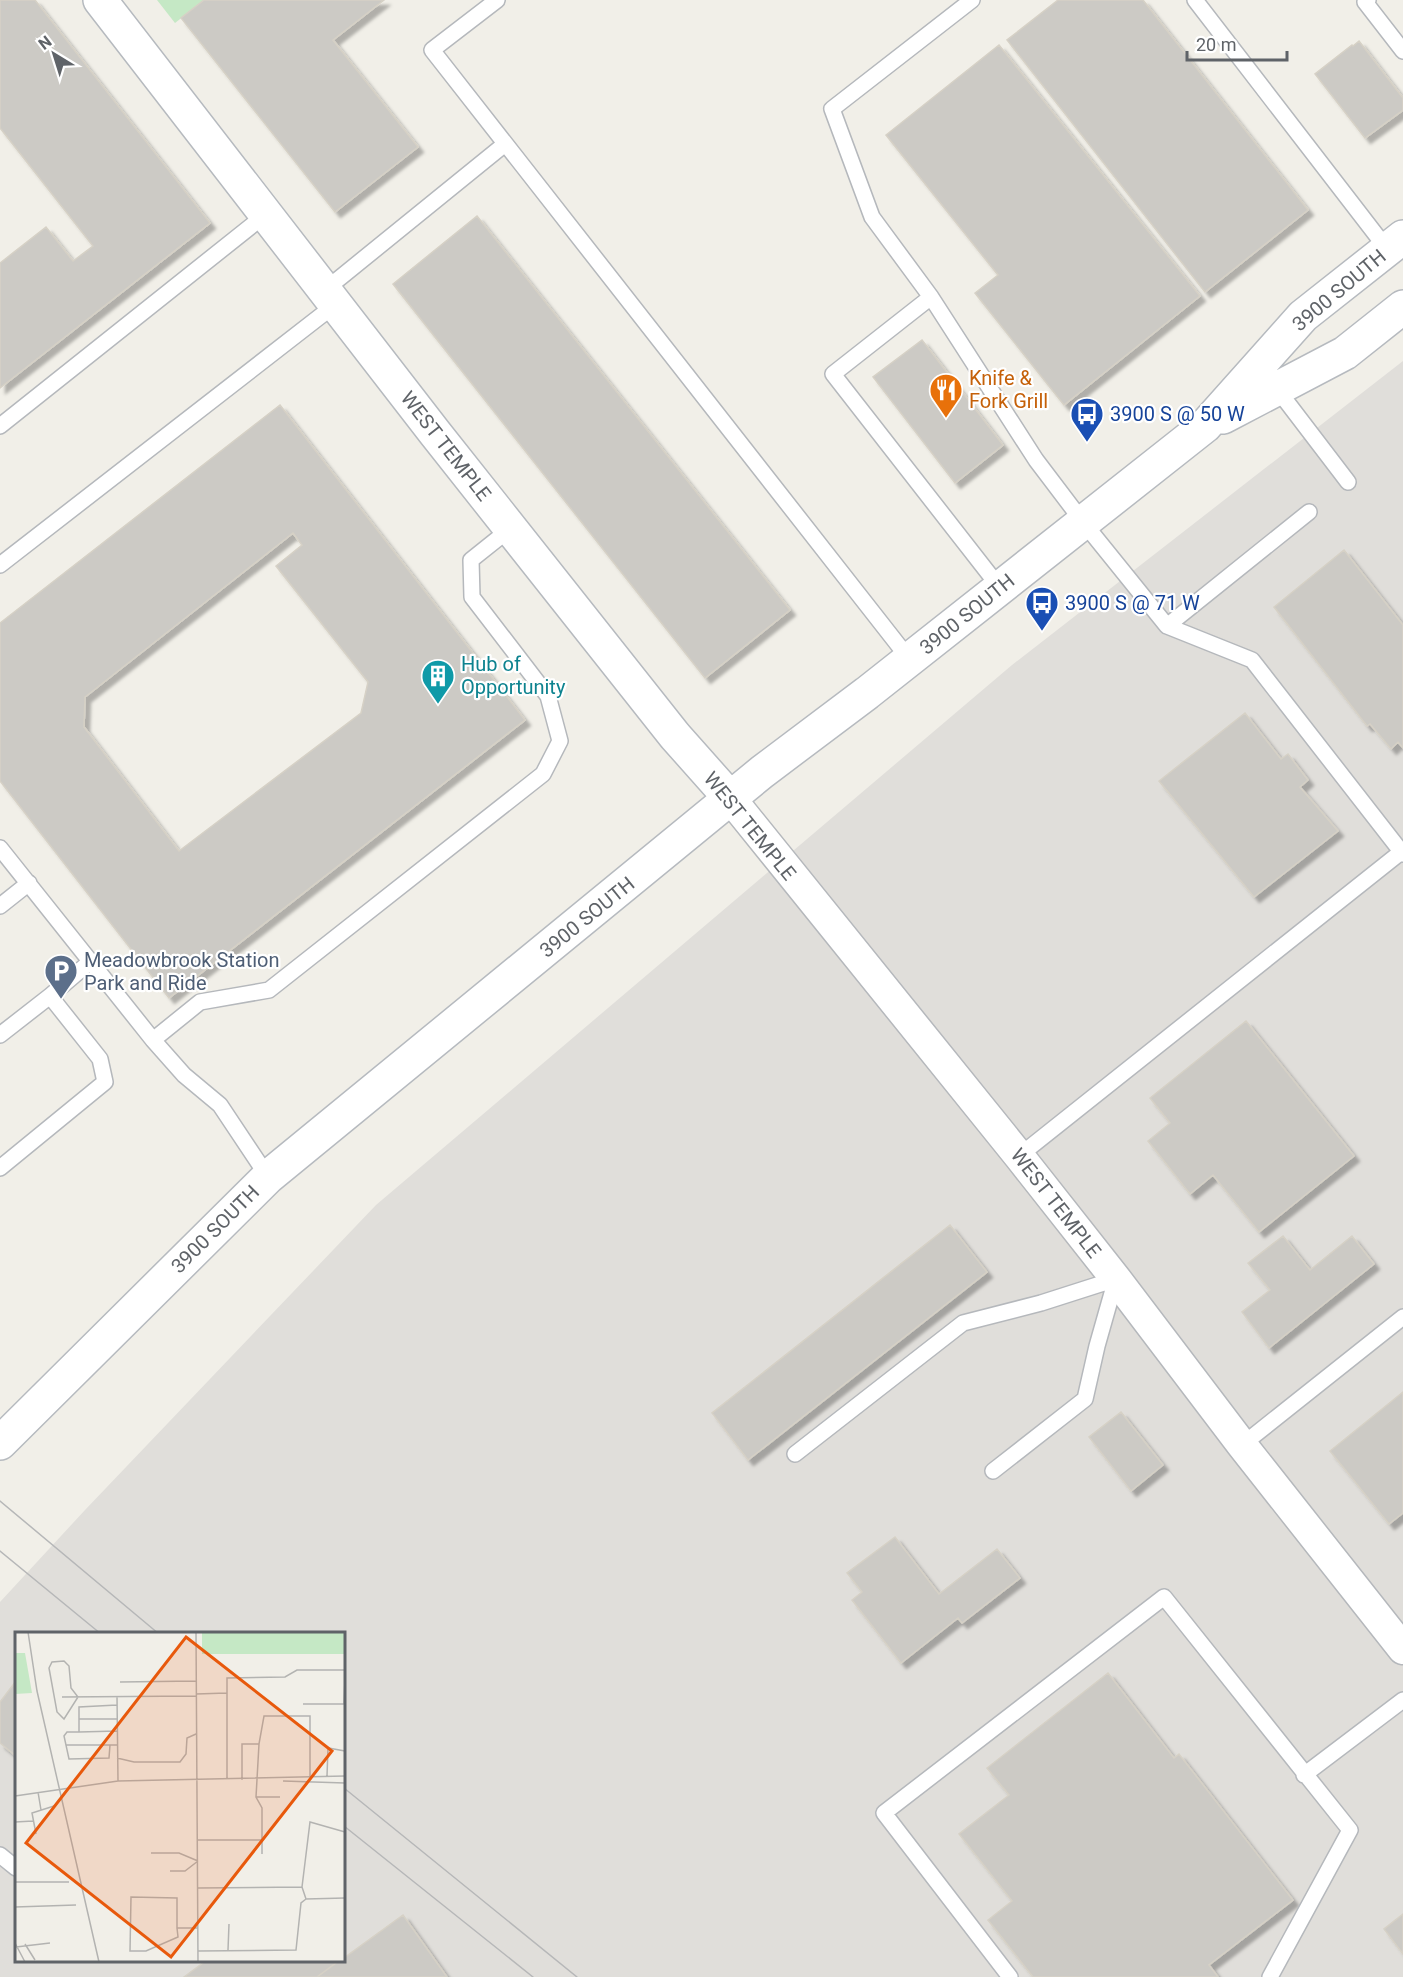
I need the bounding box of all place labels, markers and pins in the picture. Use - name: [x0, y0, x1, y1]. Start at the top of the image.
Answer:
- place label: Knife & Fork Grill: [969, 366, 1048, 413]
- restaurant icon: Knife & Fork Grill: [928, 372, 964, 419]
- bus stop icon: 3900 S @ 50 W: [1069, 396, 1105, 443]
- place label: 3900 S @ 50 W: [1110, 402, 1245, 426]
- bus stop icon: 3900 S @ 71 W: [1024, 585, 1060, 632]
- place label: 3900 S @ 71 W: [1065, 591, 1200, 615]
- place label: Hub of Opportunity: [461, 652, 566, 699]
- building icon: Hub of Opportunity: [420, 658, 456, 705]
- place label: Meadowbrook Station Park and Ride: [84, 948, 280, 995]
- parking icon: Meadowbrook Station Park and Ride: [43, 953, 79, 1000]

